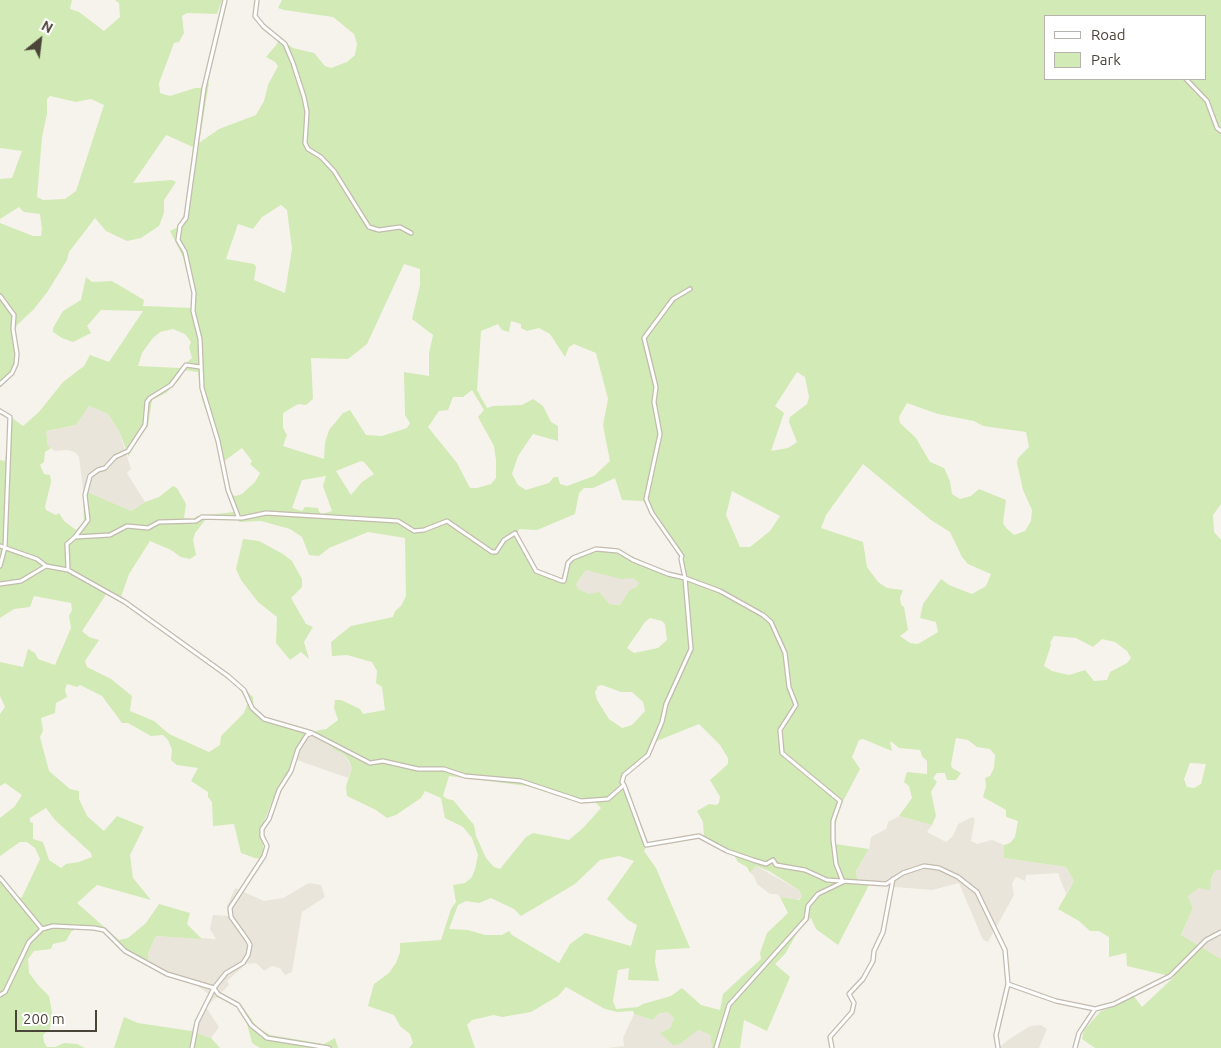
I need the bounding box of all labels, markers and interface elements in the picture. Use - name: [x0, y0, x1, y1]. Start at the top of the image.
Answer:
- north arrow: [15, 15, 65, 65]
- legend: [1044, 15, 1206, 80]
- text: N: [39, 17, 56, 36]
- text: Road: [1091, 26, 1126, 43]
- text: Park: [1091, 51, 1121, 68]
- scale bar: [18, 1000, 100, 1032]
- text: 200 m: [23, 1010, 65, 1027]

